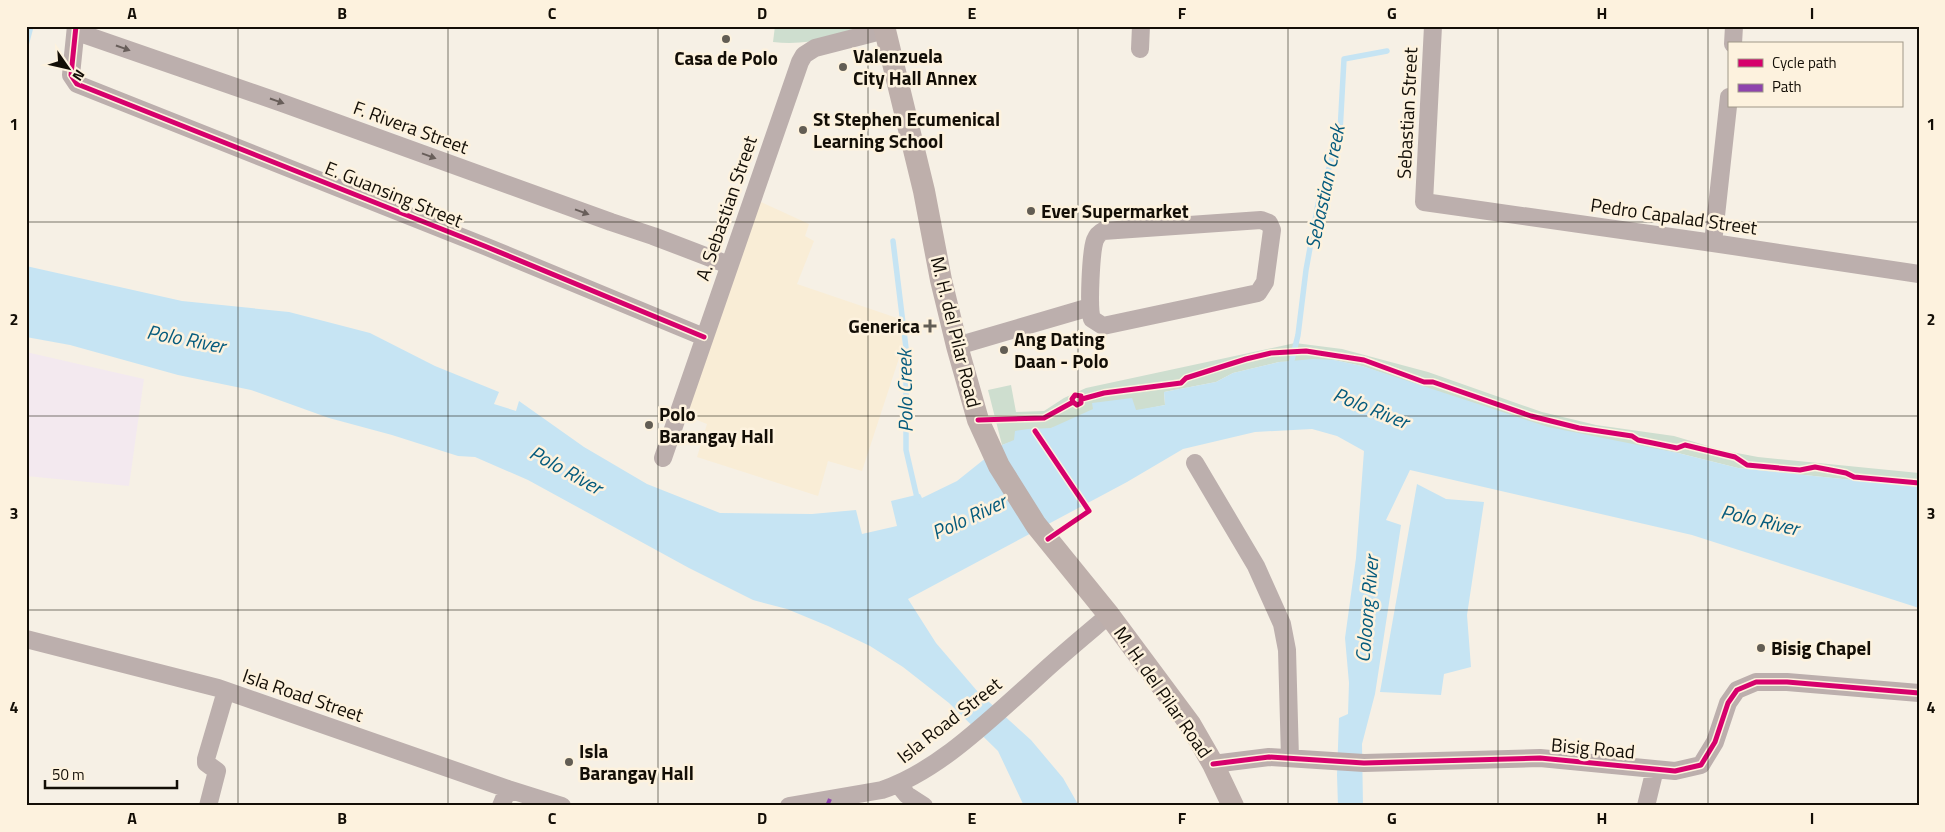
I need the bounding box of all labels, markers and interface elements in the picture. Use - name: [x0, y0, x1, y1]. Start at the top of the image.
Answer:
- text: A: [127, 1, 137, 25]
- text: B: [337, 1, 347, 25]
- text: C: [548, 1, 557, 25]
- text: D: [757, 1, 767, 25]
- text: E: [968, 1, 977, 25]
- text: F: [1178, 1, 1187, 25]
- text: G: [1387, 1, 1397, 25]
- text: H: [1597, 1, 1607, 25]
- text: I: [1810, 1, 1814, 25]
- marker: Casa de Polo: [720, 33, 732, 45]
- place label: Valenzuela City Hall Annex: [853, 41, 977, 92]
- north arrow: [42, 42, 92, 92]
- legend: [1728, 42, 1902, 108]
- place label: Casa de Polo: [674, 43, 778, 72]
- one-way arrow: [116, 44, 131, 52]
- street label: Sebastian Street: [1389, 46, 1424, 180]
- text: Cycle path: [1772, 51, 1837, 74]
- marker: Valenzuela City Hall Annex: [837, 61, 849, 73]
- text: N: [68, 66, 91, 85]
- text: Path: [1772, 75, 1802, 98]
- street label: F. Rivera Street: [350, 92, 473, 161]
- one-way arrow: [269, 98, 284, 105]
- place label: St Stephen Ecumenical Learning School: [813, 104, 1000, 155]
- text: 1: [10, 112, 18, 136]
- text: 1: [1927, 112, 1935, 136]
- water label: Sebastian Creek: [1296, 120, 1353, 252]
- marker: St Stephen Ecumenical Learning School: [797, 124, 809, 136]
- street label: A. Sebastian Street: [687, 131, 764, 284]
- street label: E. Guansing Street: [321, 153, 468, 235]
- one-way arrow: [422, 153, 437, 160]
- street label: Pedro Capalad Street: [1589, 189, 1760, 242]
- place label: Ever Supermarket: [1041, 196, 1189, 225]
- marker: Ever Supermarket: [1025, 205, 1037, 217]
- one-way arrow: [575, 208, 590, 216]
- street label: M. H. del Pilar Road: [924, 253, 989, 410]
- text: 2: [10, 307, 18, 331]
- text: 2: [1927, 307, 1935, 331]
- place label: Generica: [848, 311, 920, 340]
- water label: Polo River: [144, 316, 231, 362]
- marker: Generica: [924, 320, 936, 332]
- place label: Ang Dating Daan - Polo: [1014, 324, 1109, 375]
- marker: Ang Dating Daan - Polo: [998, 344, 1010, 356]
- water label: Polo Creek: [888, 347, 921, 433]
- water label: Polo River: [1329, 378, 1416, 438]
- place label: Polo Barangay Hall: [659, 399, 774, 450]
- marker: Polo Barangay Hall: [643, 419, 655, 431]
- water label: Polo River: [524, 437, 611, 504]
- water label: Polo River: [926, 485, 1014, 547]
- water label: Polo River: [1718, 496, 1805, 544]
- text: 3: [10, 501, 18, 525]
- text: 3: [1927, 501, 1935, 525]
- water label: Coloong River: [1346, 551, 1387, 664]
- street label: M. H. del Pilar Road: [1107, 620, 1220, 763]
- place label: Bisig Chapel: [1771, 633, 1871, 662]
- marker: Bisig Chapel: [1755, 642, 1767, 654]
- street label: Isla Road Street: [239, 660, 368, 729]
- street label: Isla Road Street: [890, 669, 1007, 770]
- text: 4: [10, 695, 19, 719]
- text: 4: [1927, 695, 1936, 719]
- street label: Bisig Road: [1550, 729, 1636, 766]
- place label: Isla Barangay Hall: [579, 736, 694, 787]
- marker: Isla Barangay Hall: [563, 756, 575, 768]
- scale bar: [45, 757, 178, 789]
- text: 50 m: [52, 763, 85, 786]
- text: A: [127, 806, 137, 830]
- text: B: [337, 806, 347, 830]
- text: C: [548, 806, 557, 830]
- text: D: [757, 806, 767, 830]
- text: E: [968, 806, 977, 830]
- text: F: [1178, 806, 1187, 830]
- text: G: [1387, 806, 1397, 830]
- text: H: [1597, 806, 1607, 830]
- text: I: [1810, 806, 1814, 830]

